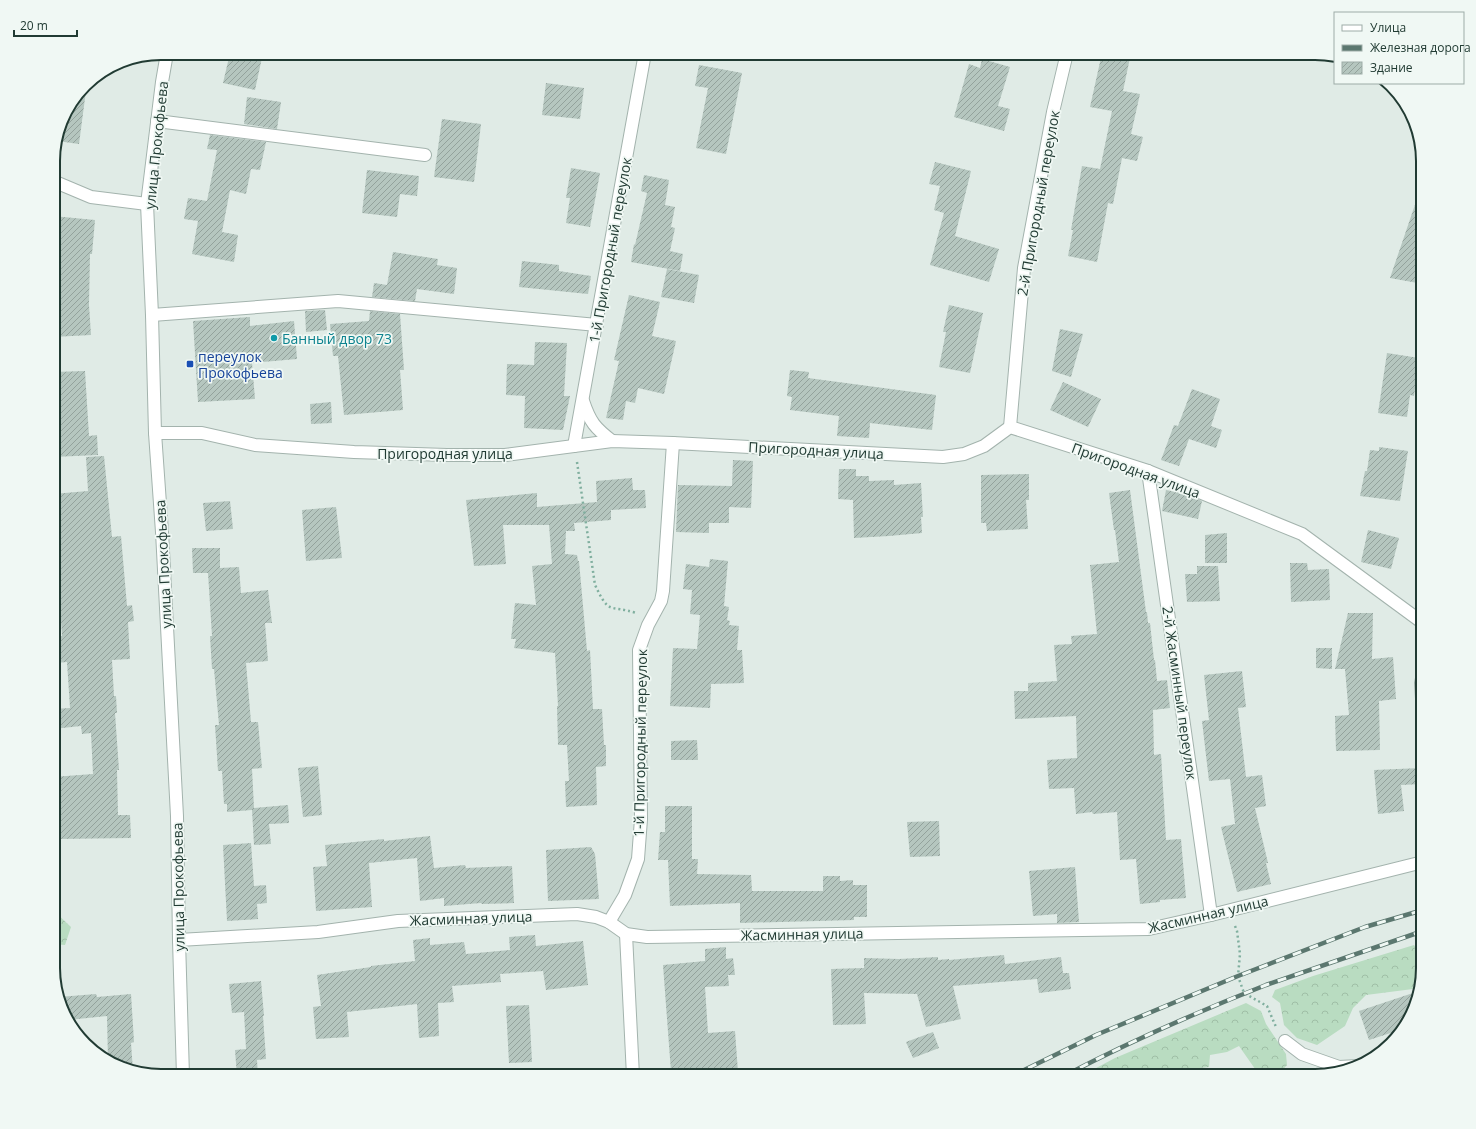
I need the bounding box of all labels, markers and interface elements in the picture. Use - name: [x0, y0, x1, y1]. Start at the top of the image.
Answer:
- scale bar: [14, 12, 77, 38]
- legend: [1334, 12, 1464, 84]
- text: 20 m: [20, 17, 48, 34]
- text: Улица: [1370, 19, 1406, 36]
- text: Железная дорога: [1370, 39, 1471, 56]
- text: Здание: [1370, 59, 1413, 76]
- street label: улица Прокофьева: [140, 80, 172, 210]
- street label: 2-й Пригородный переулок: [1012, 108, 1064, 297]
- street label: 1-й Пригородный переулок: [584, 155, 636, 344]
- place label: Банный двор 73: [282, 329, 392, 348]
- marker: Банный двор 73: [269, 333, 279, 343]
- place label: переулок Прокофьева: [198, 347, 283, 382]
- marker: переулок Прокофьева: [185, 359, 195, 369]
- street label: Пригородная улица: [748, 437, 884, 463]
- street label: Пригородная улица: [1069, 438, 1203, 502]
- street label: Пригородная улица: [377, 444, 513, 463]
- street label: улица Прокофьева: [150, 499, 176, 629]
- street label: 2-й Жасминный переулок: [1158, 605, 1202, 782]
- street label: 1-й Пригородный переулок: [629, 648, 651, 837]
- street label: улица Прокофьева: [167, 822, 189, 952]
- street label: Жасминная улица: [1146, 891, 1270, 937]
- street label: Жасминная улица: [409, 906, 533, 930]
- street label: Жасминная улица: [740, 923, 864, 945]

